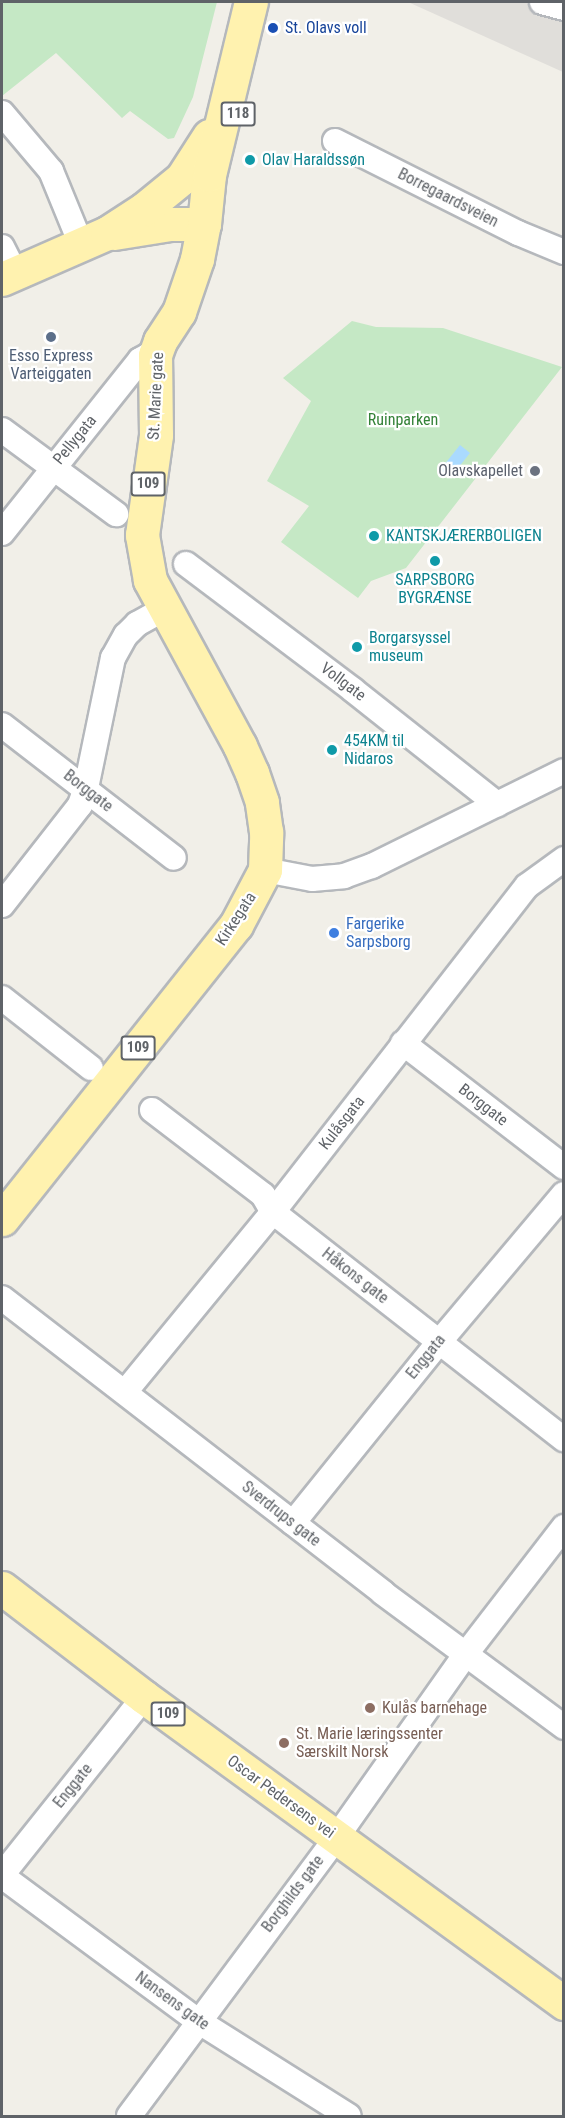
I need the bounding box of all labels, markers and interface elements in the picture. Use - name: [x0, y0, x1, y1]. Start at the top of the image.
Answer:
- place label: St. Olavs voll: [285, 18, 367, 38]
- marker: St. Olavs voll: [266, 21, 280, 35]
- road number: 118: [220, 102, 256, 126]
- place label: Olav Haraldssøn: [262, 150, 365, 170]
- marker: Olav Haraldssøn: [243, 153, 257, 167]
- street label: Borregaardsveien: [395, 164, 501, 232]
- marker: Esso Express Varteiggaten: [44, 330, 58, 344]
- place label: Esso Express Varteiggaten: [9, 346, 93, 384]
- street label: St. Marie gate: [144, 351, 168, 441]
- park label: Ruinparken: [368, 410, 438, 430]
- street label: Pellygata: [49, 411, 101, 469]
- place label: Olavskapellet: [438, 461, 523, 481]
- marker: Olavskapellet: [528, 464, 542, 478]
- road number: 109: [130, 472, 166, 496]
- place label: KANTSKJÆRERBOLIGEN: [386, 526, 542, 546]
- marker: KANTSKJÆRERBOLIGEN: [367, 529, 381, 543]
- marker: SARPSBORG BYGRÆNSE: [428, 554, 442, 568]
- place label: SARPSBORG BYGRÆNSE: [395, 570, 475, 608]
- place label: Borgarsyssel museum: [369, 628, 451, 666]
- marker: Borgarsyssel museum: [350, 640, 364, 654]
- street label: Vollgate: [317, 659, 369, 705]
- place label: 454KM til Nidaros: [344, 731, 404, 769]
- marker: 454KM til Nidaros: [325, 743, 339, 757]
- street label: Borggate: [60, 766, 116, 816]
- street label: Kirkegata: [212, 889, 260, 949]
- place label: Fargerike Sarpsborg: [346, 914, 411, 952]
- marker: Fargerike Sarpsborg: [327, 926, 341, 940]
- road number: 109: [120, 1036, 156, 1060]
- street label: Borggate: [455, 1080, 511, 1130]
- street label: Kulåsgata: [315, 1092, 369, 1154]
- street label: Håkons gate: [318, 1244, 392, 1308]
- street label: Enggata: [402, 1331, 450, 1383]
- street label: Sverdrups gate: [238, 1477, 324, 1551]
- place label: Kulås barnehage: [382, 1698, 487, 1718]
- marker: Kulås barnehage: [363, 1701, 377, 1715]
- road number: 109: [150, 1702, 186, 1726]
- place label: St. Marie læringssenter Særskilt Norsk: [296, 1724, 443, 1762]
- marker: St. Marie læringssenter Særskilt Norsk: [277, 1736, 291, 1750]
- street label: Oscar Pedersens vei: [223, 1751, 339, 1843]
- street label: Enggate: [49, 1760, 97, 1812]
- street label: Borghilds gate: [258, 1852, 328, 1936]
- street label: Nansens gate: [131, 1968, 213, 2034]

